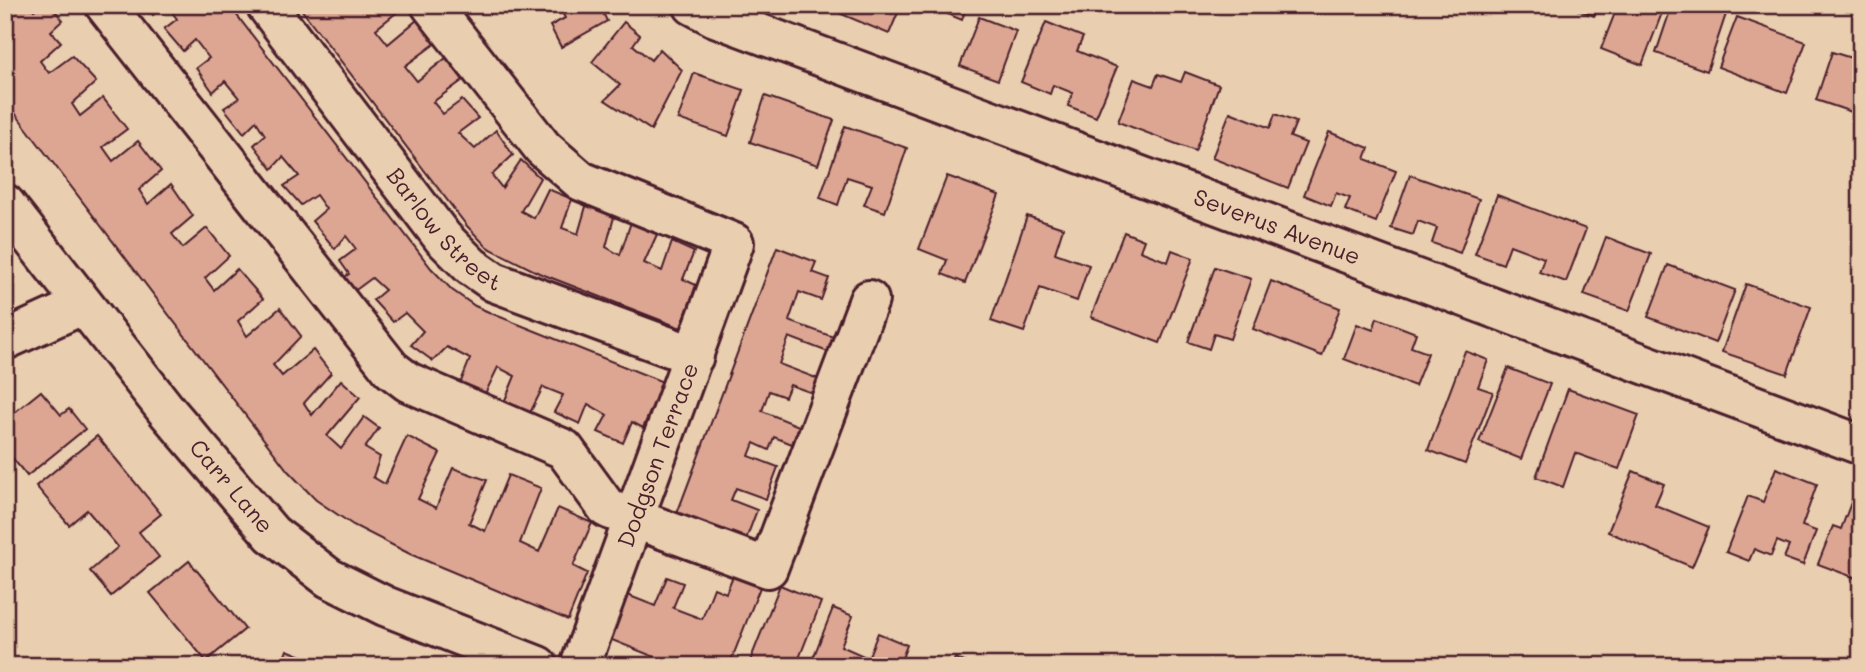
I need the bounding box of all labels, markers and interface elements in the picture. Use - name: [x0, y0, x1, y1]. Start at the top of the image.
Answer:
- street label: Barlow Street: [381, 161, 505, 297]
- street label: Severus Avenue: [1190, 181, 1365, 271]
- street label: Dodgson Terrace: [610, 358, 704, 551]
- street label: Carr Lane: [183, 432, 281, 539]

